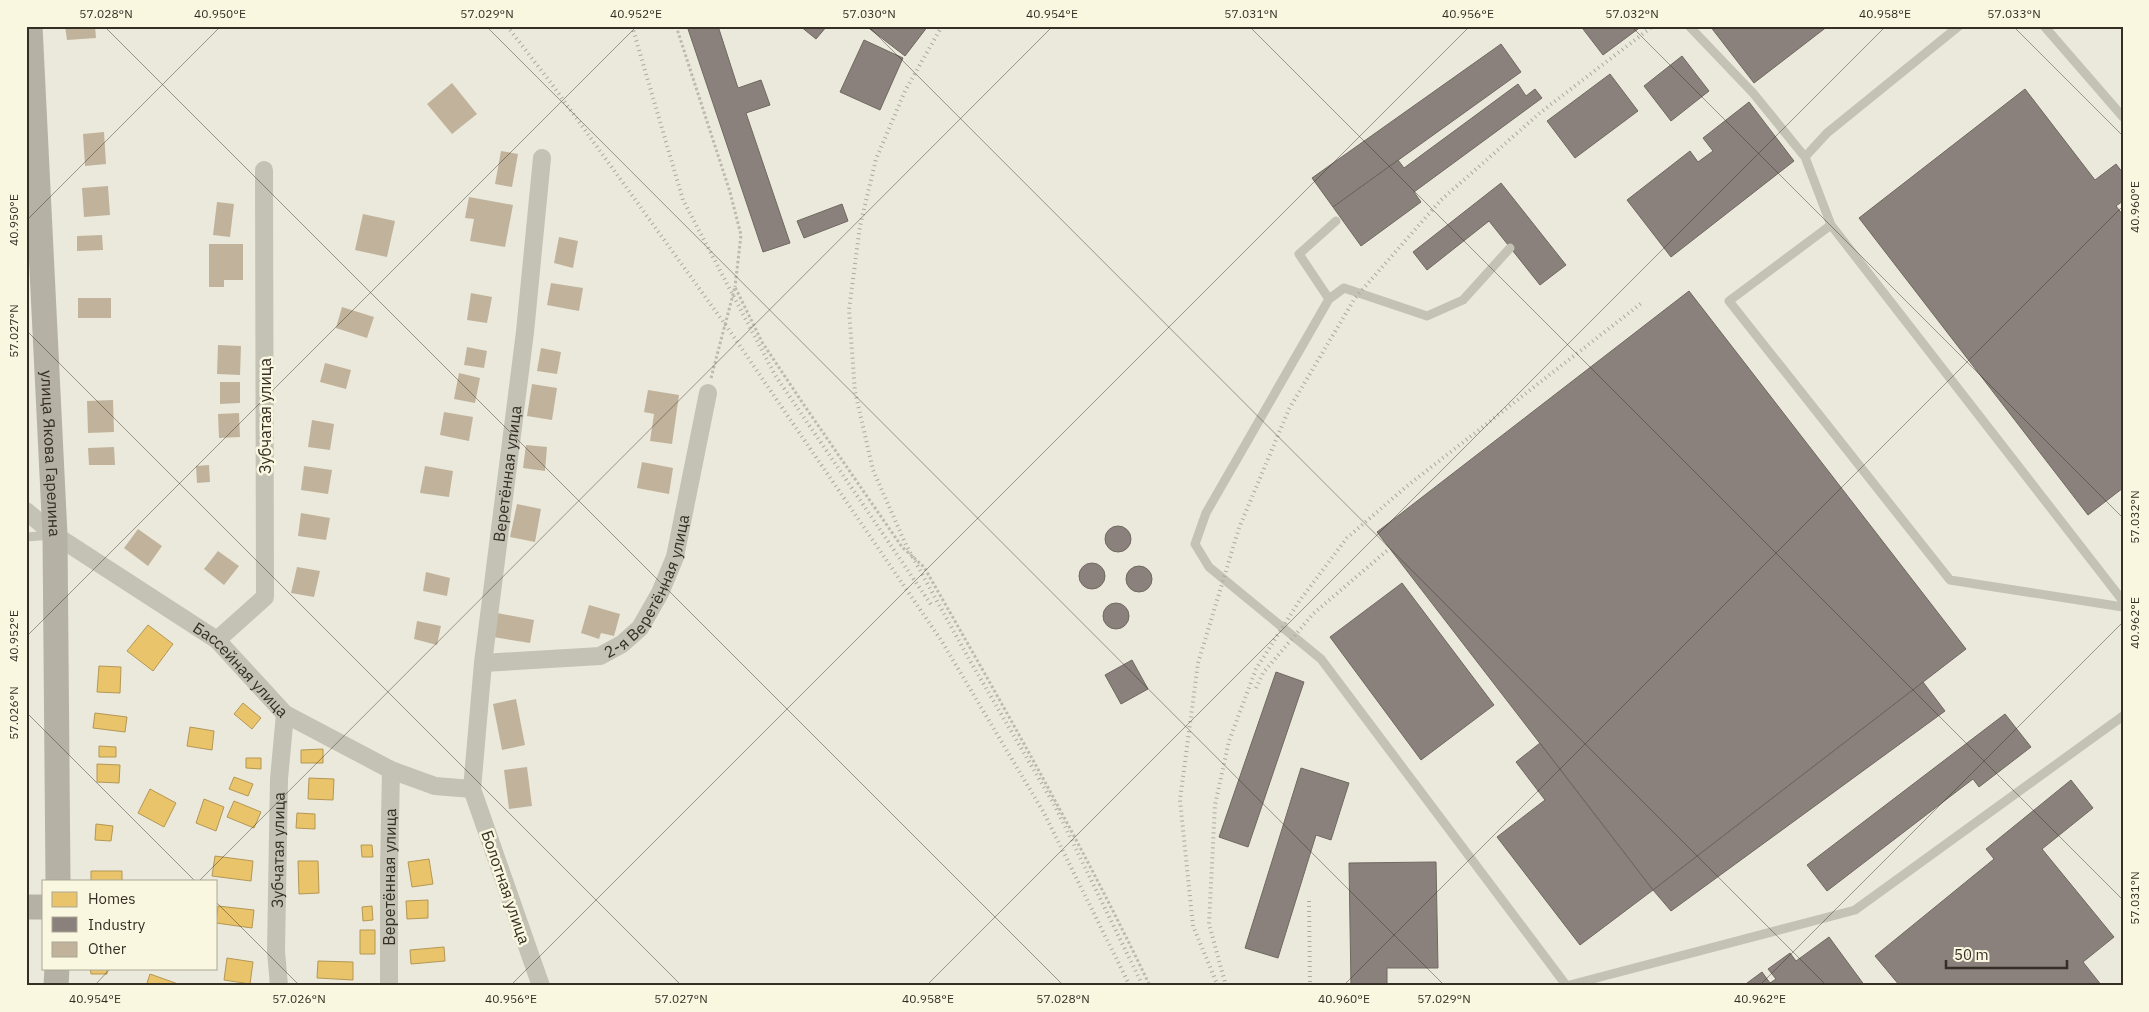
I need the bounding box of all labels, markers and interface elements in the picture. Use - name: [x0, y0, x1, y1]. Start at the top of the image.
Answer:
- text: 57.028°N: [79, 6, 133, 21]
- text: 40.950°E: [194, 6, 246, 21]
- text: 57.029°N: [460, 6, 514, 21]
- text: 40.952°E: [610, 6, 662, 21]
- text: 57.030°N: [842, 6, 896, 21]
- text: 40.954°E: [1026, 6, 1078, 21]
- text: 57.031°N: [1224, 6, 1278, 21]
- text: 40.956°E: [1442, 6, 1494, 21]
- text: 57.032°N: [1605, 6, 1659, 21]
- text: 40.958°E: [1859, 6, 1911, 21]
- text: 57.033°N: [1987, 6, 2041, 21]
- text: 40.960°E: [2127, 181, 2142, 233]
- text: 40.950°E: [6, 194, 21, 246]
- text: 57.027°N: [6, 304, 21, 358]
- street label: Зубчатая улица: [255, 358, 275, 474]
- street label: улица Якова Гарелина: [37, 370, 65, 538]
- street label: Веретённая улица: [488, 404, 526, 543]
- text: 57.032°N: [2127, 490, 2142, 544]
- street label: 2-я Веретённая улица: [600, 512, 693, 662]
- text: 40.962°E: [2127, 597, 2142, 649]
- text: 40.952°E: [6, 610, 21, 662]
- street label: Бассейная улица: [189, 617, 293, 722]
- text: 57.026°N: [6, 686, 21, 740]
- street label: Зубчатая улица: [267, 792, 289, 908]
- street label: Веретённая улица: [379, 808, 400, 946]
- street label: Болотная улица: [477, 827, 535, 947]
- text: 57.031°N: [2127, 871, 2142, 925]
- legend: [42, 880, 218, 970]
- text: Homes: [88, 889, 136, 908]
- text: Industry: [88, 915, 146, 934]
- scale bar: [1946, 937, 2068, 969]
- text: Other: [88, 939, 127, 958]
- text: 50 m: [1954, 945, 1989, 964]
- text: 40.954°E: [69, 991, 121, 1006]
- text: 57.026°N: [272, 991, 326, 1006]
- text: 40.956°E: [485, 991, 537, 1006]
- text: 57.027°N: [654, 991, 708, 1006]
- text: 40.958°E: [902, 991, 954, 1006]
- text: 57.028°N: [1036, 991, 1090, 1006]
- text: 40.960°E: [1318, 991, 1370, 1006]
- text: 57.029°N: [1417, 991, 1471, 1006]
- text: 40.962°E: [1734, 991, 1786, 1006]

